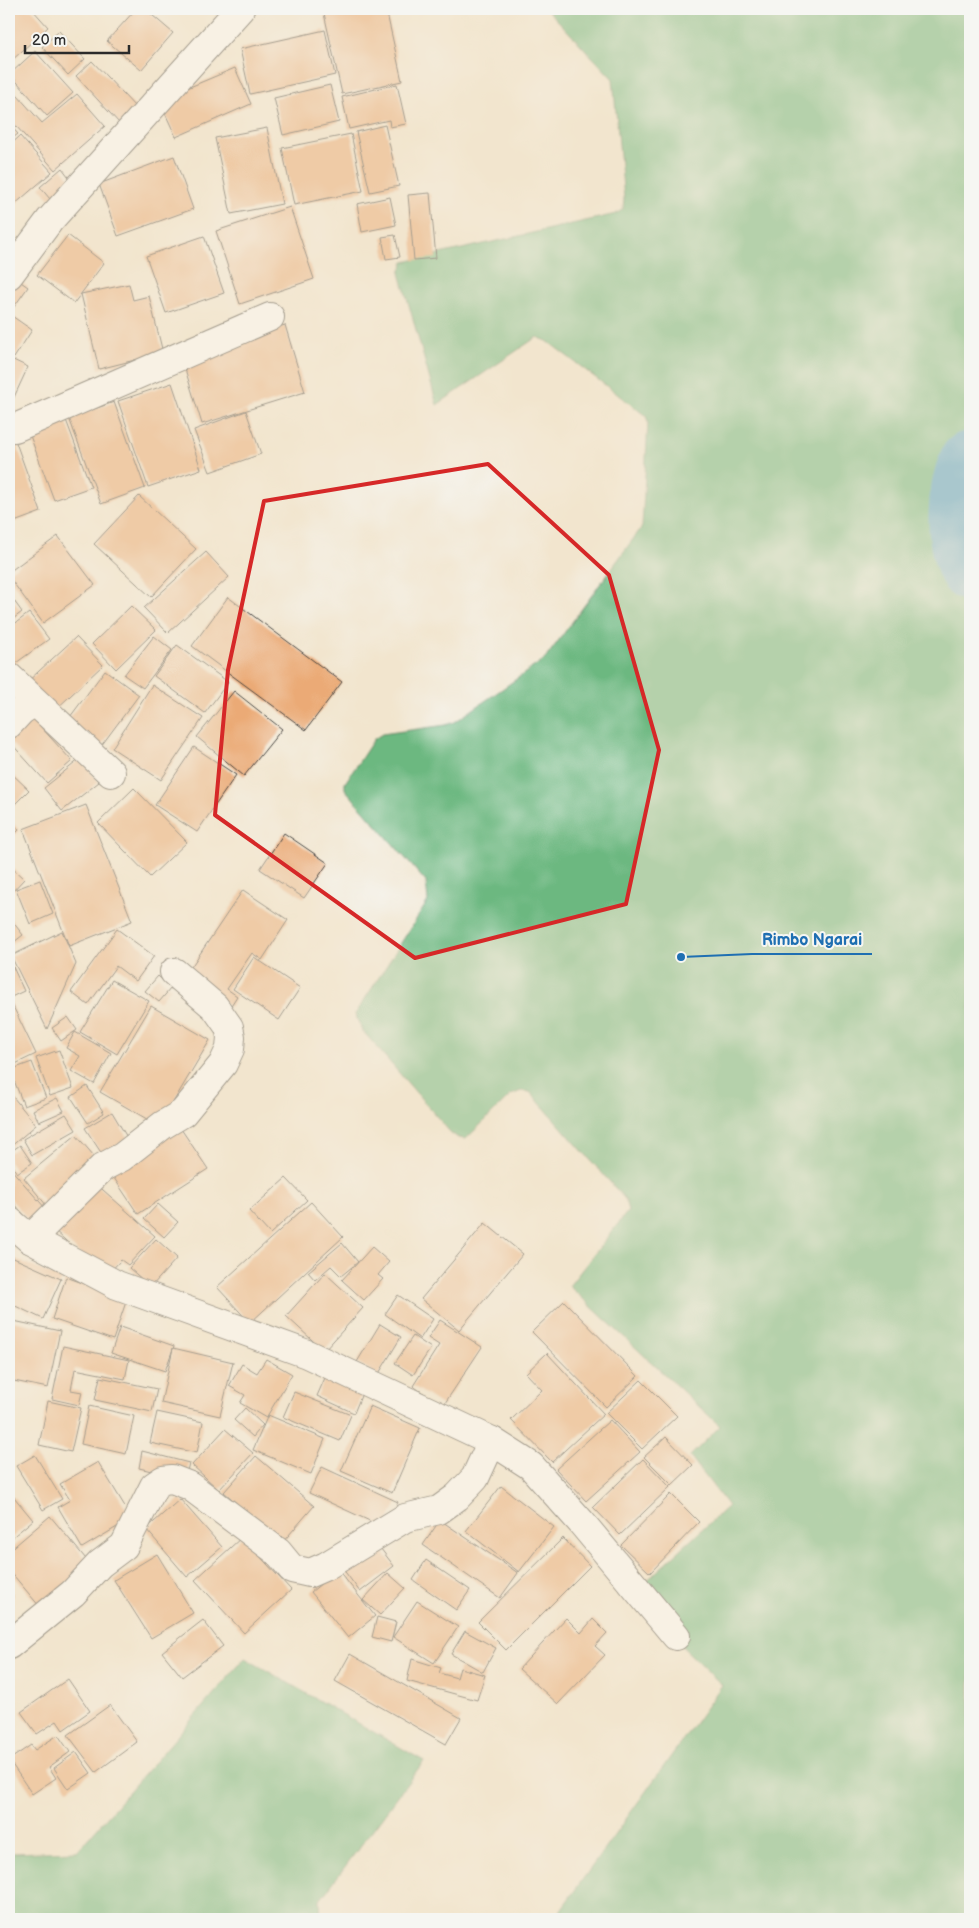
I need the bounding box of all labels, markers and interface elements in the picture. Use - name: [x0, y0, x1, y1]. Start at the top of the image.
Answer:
- scale bar: [25, 22, 129, 54]
- text: 20 m: [32, 31, 66, 50]
- callout: Rimbo Ngarai: [752, 923, 872, 954]
- text: Rimbo Ngarai: [762, 931, 862, 950]

